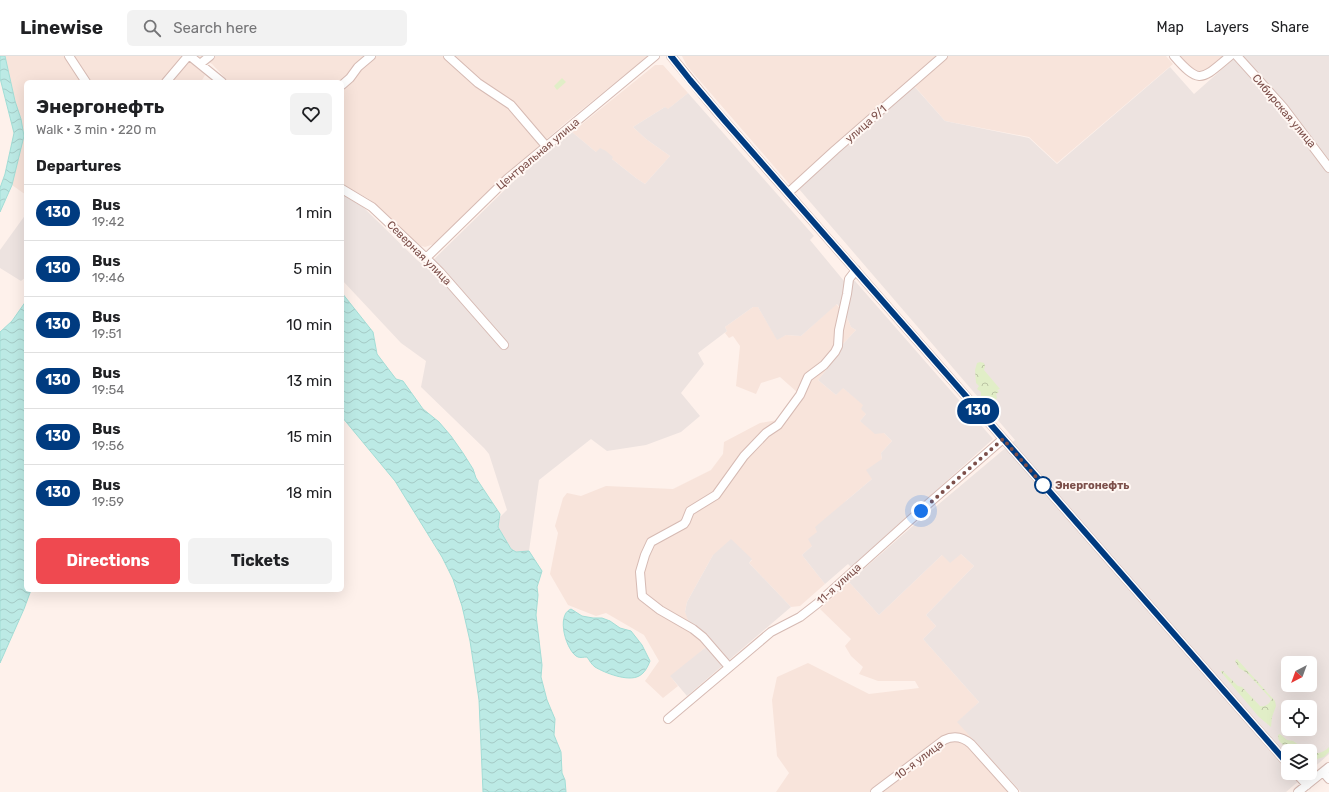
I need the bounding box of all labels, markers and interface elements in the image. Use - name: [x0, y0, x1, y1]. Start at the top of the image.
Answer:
- search box: [127, 10, 407, 46]
- text: Linewise: [20, 16, 103, 39]
- icon: search: [141, 17, 163, 39]
- text: Search here: [173, 19, 257, 37]
- text: Map: [1157, 19, 1184, 36]
- text: Layers: [1206, 19, 1249, 36]
- text: Share: [1271, 19, 1309, 36]
- street label: Сибирская улица: [1249, 72, 1319, 150]
- button: heart: [290, 93, 332, 135]
- text: Энергонефть: [36, 95, 165, 118]
- street label: улица 9/1: [843, 103, 889, 145]
- street label: Центральная улица: [494, 116, 582, 192]
- text: Walk · 3 min · 220 m: [36, 122, 156, 137]
- text: Departures: [36, 157, 121, 175]
- text: Bus: [92, 196, 120, 214]
- text: 130: [45, 204, 71, 221]
- text: 1 min: [296, 204, 332, 222]
- text: 19:42: [92, 214, 124, 229]
- street label: Северная улица: [384, 218, 454, 288]
- text: Bus: [92, 252, 120, 270]
- text: 130: [45, 260, 71, 277]
- text: 5 min: [293, 260, 332, 278]
- text: 19:46: [92, 270, 125, 285]
- text: Bus: [92, 308, 120, 326]
- text: 130: [45, 316, 71, 333]
- text: 10 min: [286, 316, 332, 334]
- text: 19:51: [92, 326, 122, 341]
- text: Bus: [92, 364, 120, 382]
- text: 130: [45, 372, 71, 389]
- text: 13 min: [287, 372, 332, 390]
- text: 19:54: [92, 382, 124, 397]
- line badge: 130: [955, 398, 1001, 424]
- text: 130: [965, 402, 991, 419]
- text: Bus: [92, 420, 120, 438]
- text: 130: [45, 428, 71, 445]
- text: 15 min: [287, 428, 332, 446]
- text: 19:56: [92, 438, 124, 453]
- text: Bus: [92, 476, 120, 494]
- marker: Энергонефть: [1034, 476, 1052, 494]
- place label: Энергонефть: [1055, 479, 1129, 492]
- text: 130: [45, 484, 71, 501]
- text: 18 min: [286, 484, 332, 502]
- text: 19:59: [92, 494, 124, 509]
- your location: [911, 501, 931, 521]
- button: Directions: [36, 538, 180, 584]
- button: Tickets: [188, 538, 332, 584]
- street label: 11-я улица: [814, 561, 864, 607]
- north arrow: [1281, 656, 1317, 692]
- map controls: [1281, 656, 1317, 780]
- button: locate: [1281, 700, 1317, 736]
- street label: 10-я улица: [892, 738, 946, 782]
- button: layers: [1281, 744, 1317, 780]

